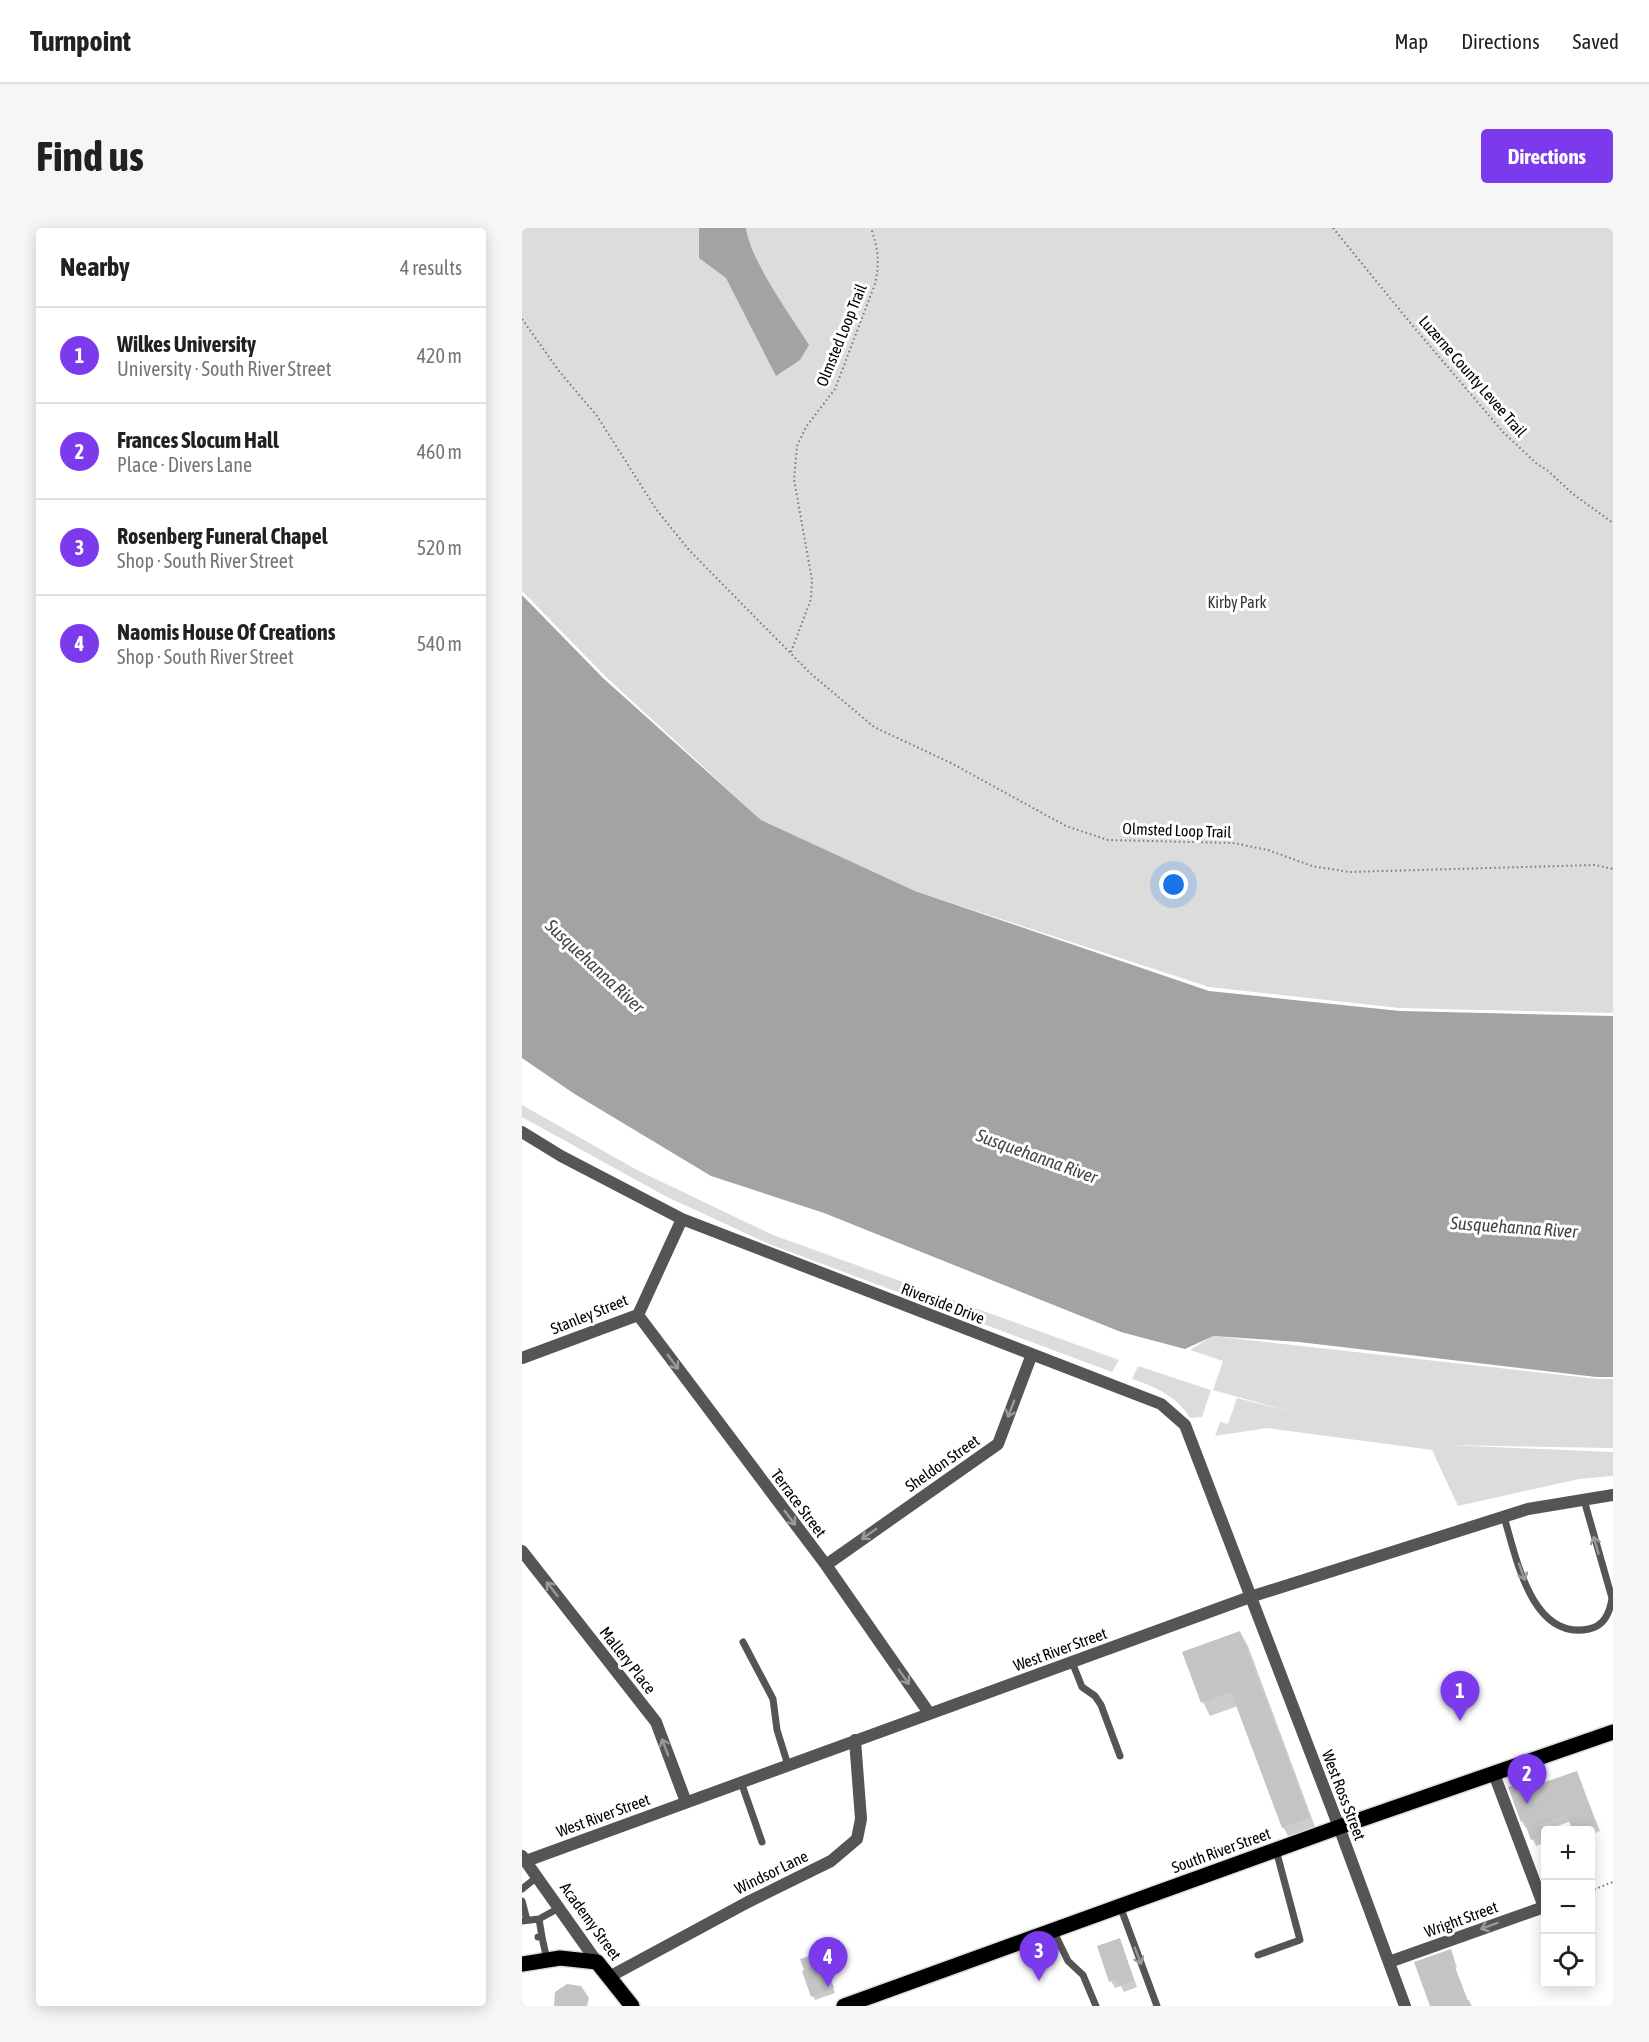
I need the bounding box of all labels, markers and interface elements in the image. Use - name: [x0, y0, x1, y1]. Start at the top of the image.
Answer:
- text: Turnpoint: [30, 25, 131, 57]
- text: Map: [1394, 29, 1428, 53]
- text: Directions: [1461, 29, 1540, 53]
- text: Saved: [1573, 29, 1619, 53]
- button: Directions: [1481, 129, 1613, 183]
- text: Find us: [36, 132, 144, 180]
- text: Nearby: [60, 252, 130, 282]
- text: 4 results: [400, 256, 462, 279]
- street label: Olmsted Loop Trail: [812, 280, 871, 389]
- street label: Luzerne County Levee Trail: [1415, 312, 1531, 441]
- text: Wilkes University: [117, 331, 256, 357]
- text: 1: [75, 344, 84, 367]
- text: 420 m: [417, 344, 462, 367]
- text: University · South River Street: [117, 357, 331, 380]
- text: Frances Slocum Hall: [117, 427, 279, 453]
- text: 2: [75, 440, 84, 463]
- text: 460 m: [417, 440, 462, 463]
- text: Place · Divers Lane: [117, 453, 252, 476]
- text: Rosenberg Funeral Chapel: [117, 523, 328, 549]
- text: 3: [75, 536, 84, 559]
- text: 520 m: [417, 536, 462, 559]
- text: Shop · South River Street: [117, 549, 294, 572]
- park label: Kirby Park: [1207, 593, 1267, 612]
- text: Naomis House Of Creations: [117, 619, 335, 645]
- text: 4: [75, 632, 84, 655]
- text: 540 m: [417, 632, 462, 655]
- text: Shop · South River Street: [117, 645, 294, 668]
- street label: Olmsted Loop Trail: [1122, 819, 1233, 842]
- your location: [1159, 870, 1188, 899]
- water label: Susquehanna River: [541, 914, 649, 1018]
- water label: Susquehanna River: [973, 1124, 1101, 1188]
- water label: Susquehanna River: [1449, 1212, 1579, 1242]
- street label: Riverside Drive: [899, 1279, 987, 1327]
- street label: Stanley Street: [548, 1290, 631, 1339]
- one-way arrow: [667, 1354, 679, 1370]
- one-way arrow: [1005, 1399, 1016, 1417]
- street label: Sheldon Street: [902, 1431, 983, 1495]
- street label: Terrace Street: [768, 1465, 831, 1541]
- one-way arrow: [784, 1510, 797, 1526]
- one-way arrow: [862, 1528, 878, 1540]
- one-way arrow: [1590, 1536, 1601, 1555]
- one-way arrow: [1517, 1563, 1528, 1581]
- one-way arrow: [545, 1582, 558, 1598]
- street label: Mallery Place: [596, 1623, 660, 1698]
- street label: West River Street: [1011, 1624, 1110, 1674]
- one-way arrow: [898, 1668, 910, 1684]
- pin: 1: [1440, 1672, 1480, 1721]
- one-way arrow: [659, 1738, 670, 1757]
- street label: West Ross Street: [1319, 1747, 1370, 1843]
- pin: 2: [1508, 1754, 1546, 1804]
- street label: West River Street: [554, 1790, 653, 1840]
- street label: South River Street: [1169, 1824, 1273, 1876]
- map controls: [1541, 1826, 1595, 1988]
- button: +: [1541, 1826, 1595, 1880]
- street label: Windsor Lane: [731, 1847, 811, 1897]
- street label: Academy Street: [556, 1879, 625, 1964]
- button: −: [1541, 1880, 1595, 1934]
- street label: Wright Street: [1422, 1897, 1501, 1941]
- one-way arrow: [1480, 1922, 1499, 1933]
- pin: 3: [1020, 1932, 1058, 1981]
- button: locate: [1541, 1934, 1595, 1988]
- pin: 4: [808, 1938, 848, 1987]
- one-way arrow: [1134, 1946, 1145, 1965]

